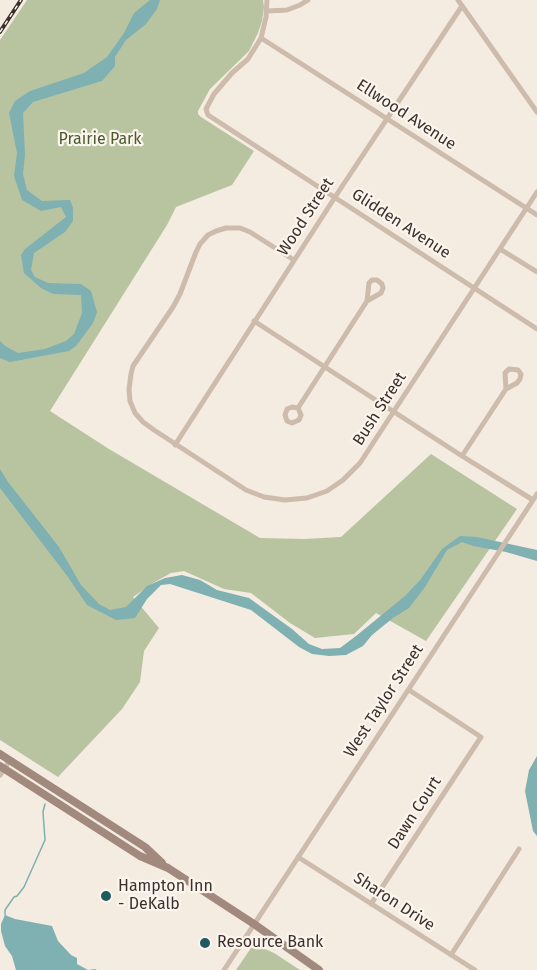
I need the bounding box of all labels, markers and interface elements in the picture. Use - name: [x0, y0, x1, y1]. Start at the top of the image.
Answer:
- street label: Ellwood Avenue: [353, 76, 459, 154]
- park label: Prairie Park: [59, 130, 141, 150]
- street label: Wood Street: [274, 174, 338, 260]
- street label: Glidden Avenue: [348, 185, 454, 263]
- street label: Bush Street: [349, 369, 411, 449]
- street label: West Taylor Street: [340, 641, 428, 761]
- street label: Dawn Court: [384, 773, 446, 853]
- street label: Sharon Drive: [350, 869, 438, 935]
- place label: Hampton Inn - DeKalb: [118, 877, 213, 915]
- marker: Hampton Inn - DeKalb: [99, 889, 113, 903]
- place label: Resource Bank: [217, 933, 323, 953]
- marker: Resource Bank: [198, 936, 212, 950]

